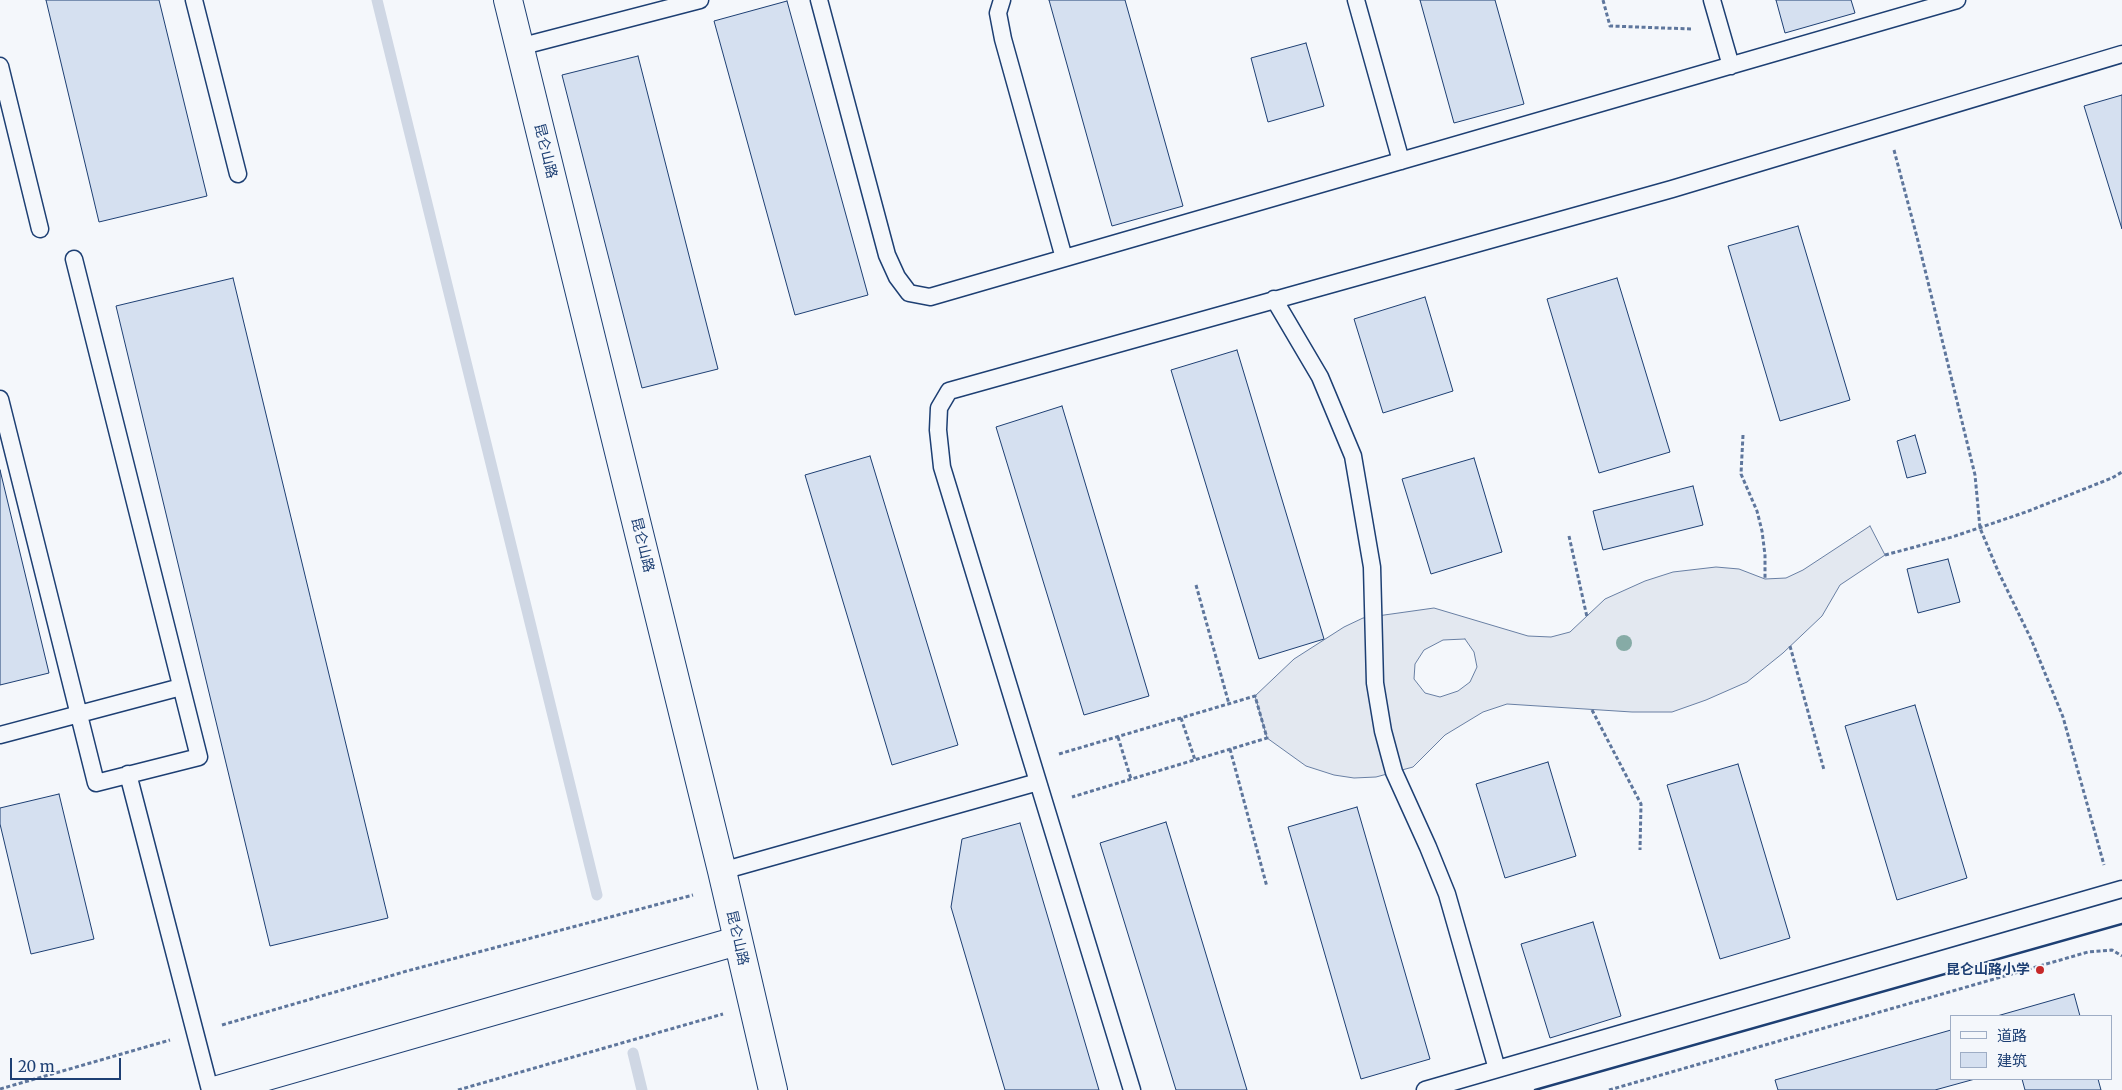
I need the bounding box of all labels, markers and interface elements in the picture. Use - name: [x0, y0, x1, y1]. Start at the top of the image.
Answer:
- street label: 昆仑山路: [530, 122, 560, 180]
- street label: 昆仑山路: [627, 516, 657, 574]
- street label: 昆仑山路: [723, 909, 751, 967]
- place label: 昆仑山路小学: [1946, 962, 2030, 978]
- marker: 昆仑山路小学: [2034, 964, 2046, 976]
- legend: [1950, 1015, 2112, 1080]
- text: 道路: [1997, 1026, 2027, 1045]
- scale bar: [12, 1048, 124, 1080]
- text: 建筑: [1997, 1051, 2027, 1070]
- text: 20 m: [18, 1057, 55, 1076]

